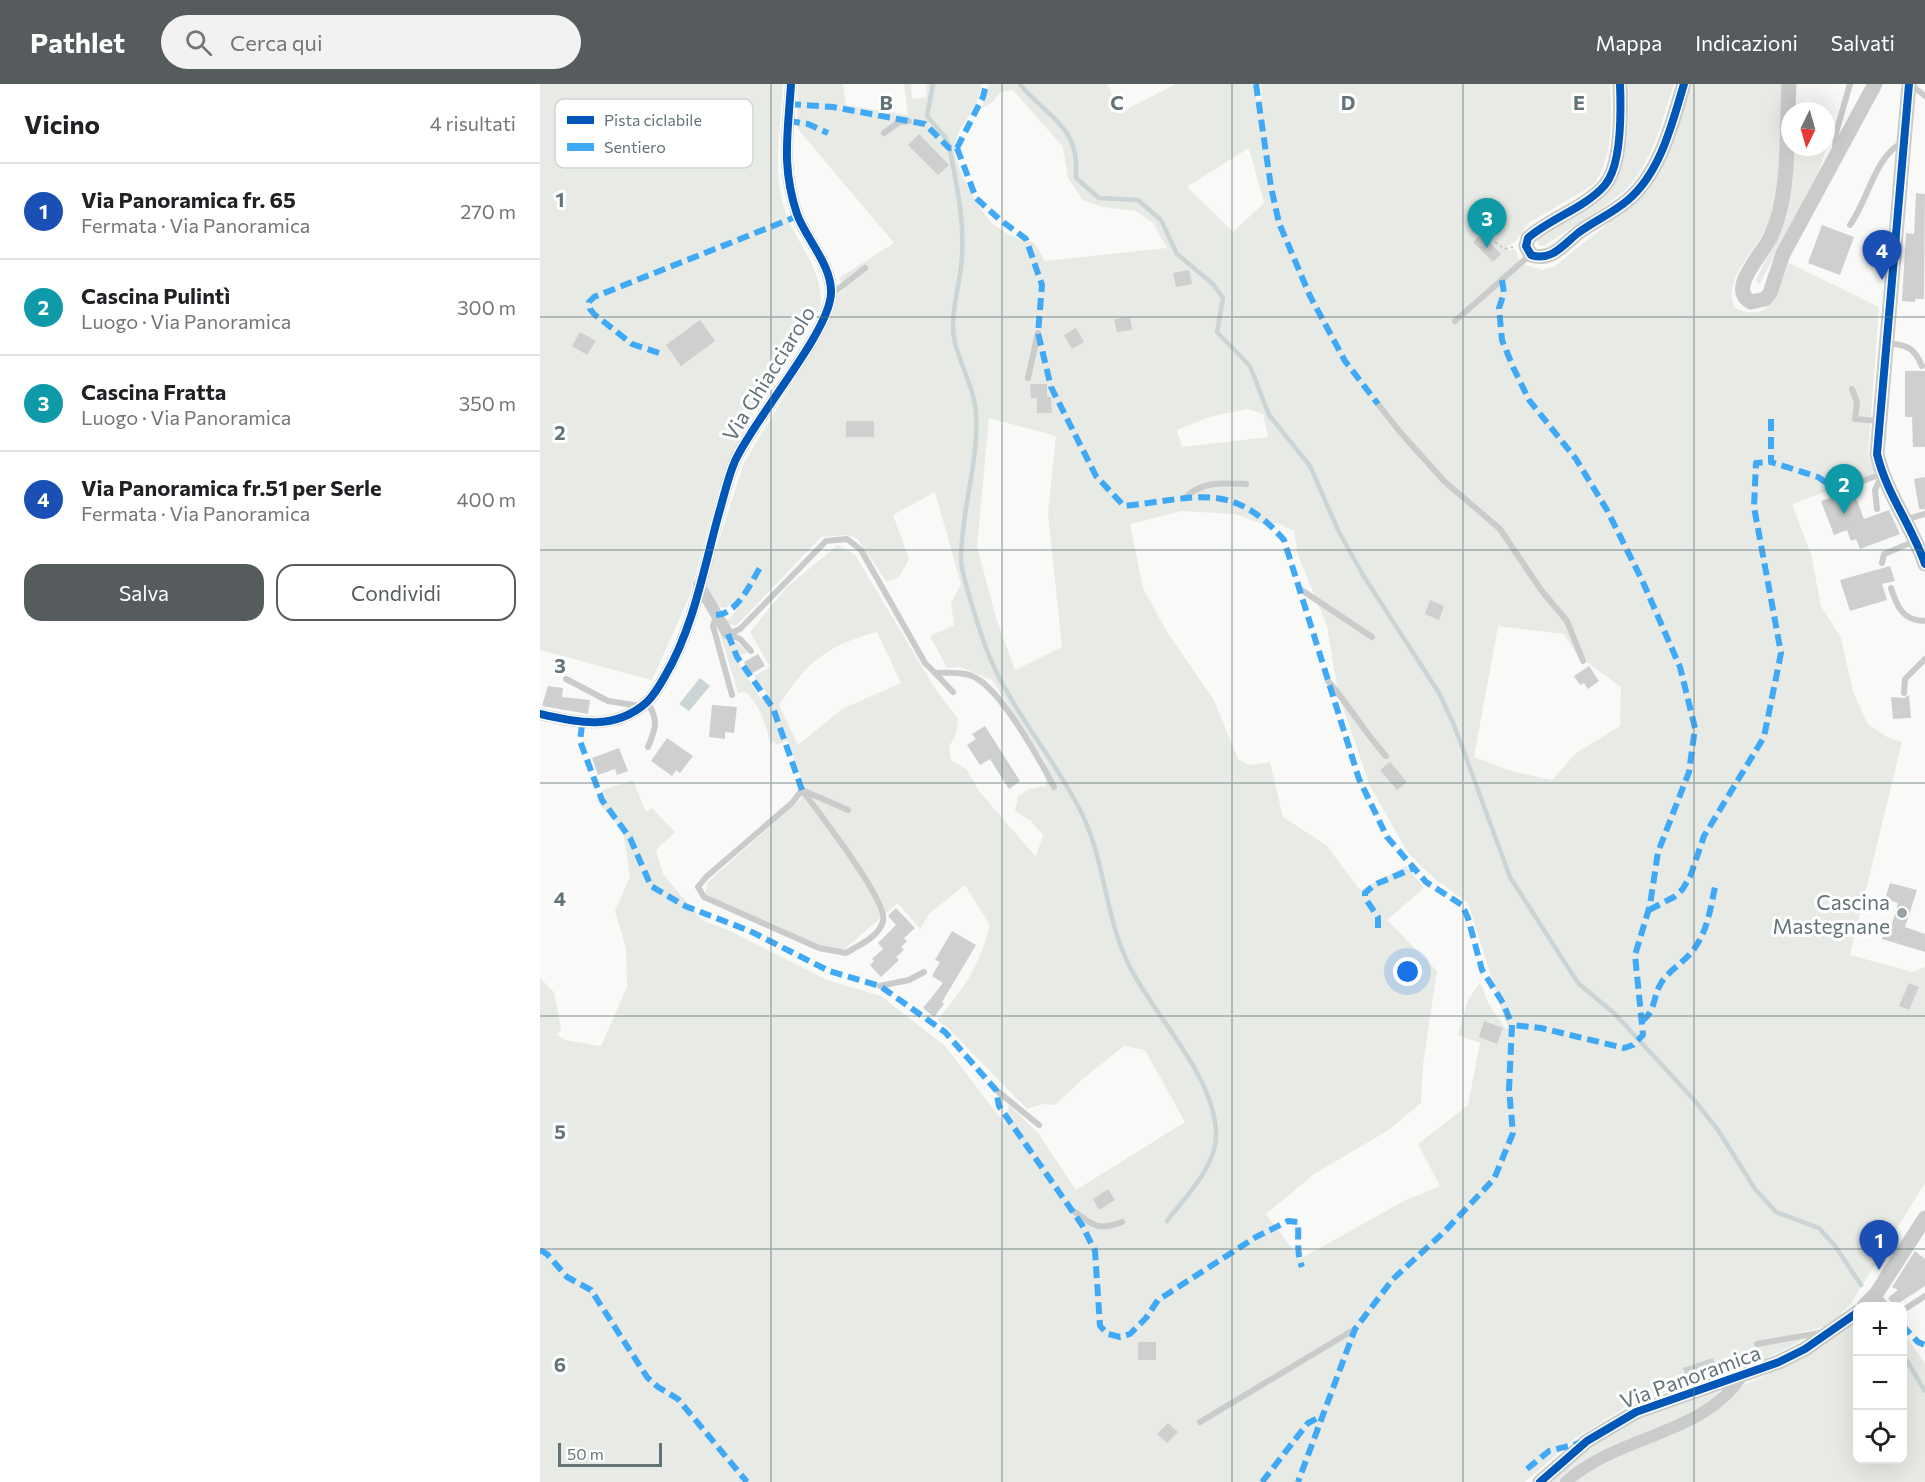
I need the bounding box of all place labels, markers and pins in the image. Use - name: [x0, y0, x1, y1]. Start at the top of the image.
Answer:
- pin: 3: [1468, 198, 1506, 248]
- pin: 4: [1862, 230, 1902, 280]
- pin: 2: [1824, 464, 1864, 514]
- place label: Cascina Mastegnane: [1773, 889, 1890, 938]
- marker: Cascina Mastegnane: [1895, 906, 1909, 920]
- pin: 1: [1860, 1220, 1898, 1270]

